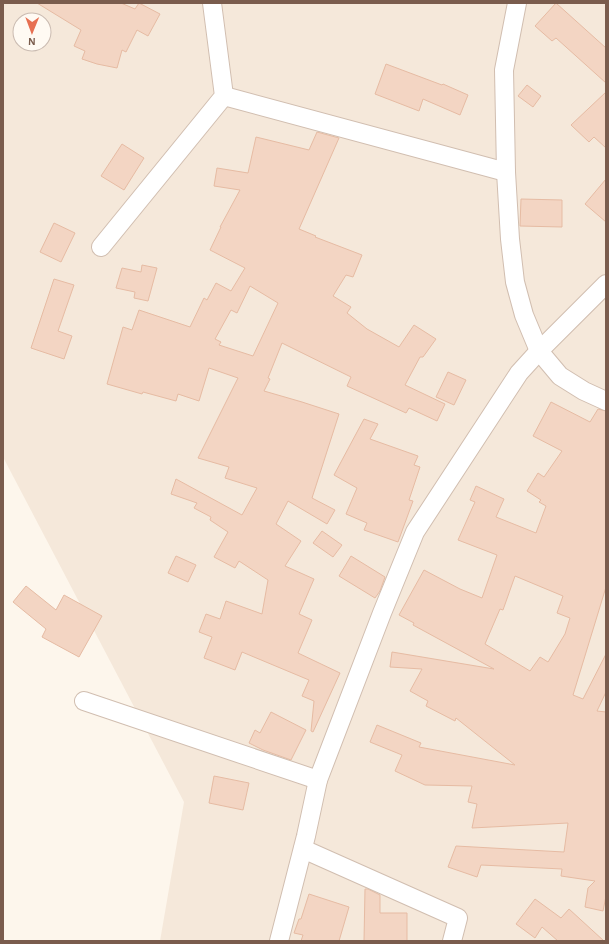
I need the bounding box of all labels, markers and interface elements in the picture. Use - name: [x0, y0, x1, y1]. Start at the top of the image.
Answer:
- north arrow: [12, 12, 52, 52]
- text: N: [28, 36, 36, 47]

